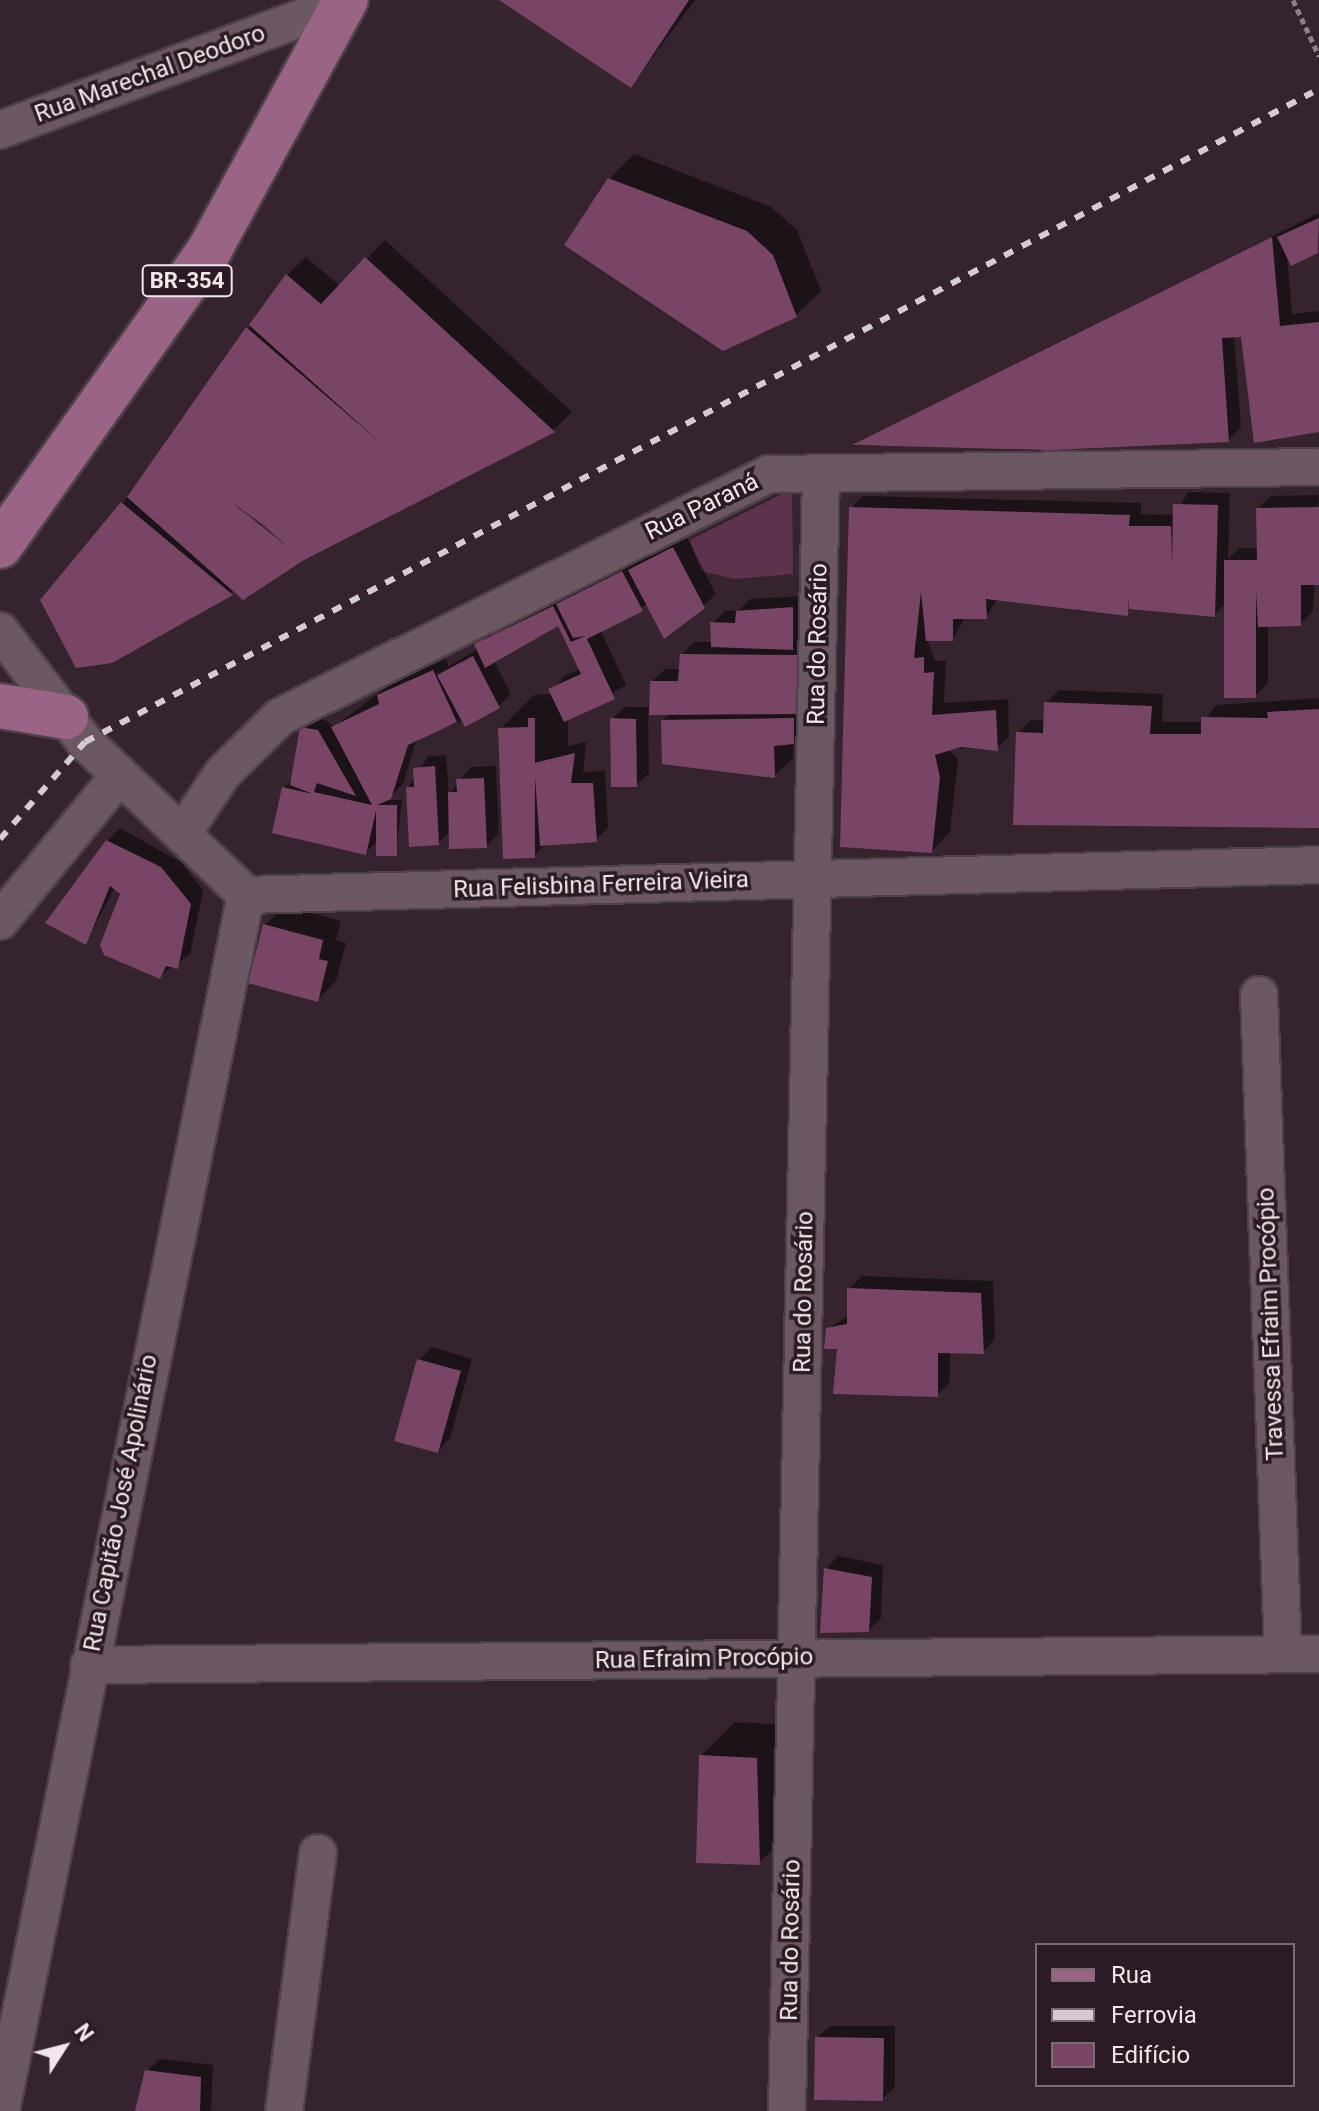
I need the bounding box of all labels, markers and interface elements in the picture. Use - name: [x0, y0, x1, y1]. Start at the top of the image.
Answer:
- street label: Rua Marechal Deodoro: [31, 19, 269, 129]
- road number: BR-354: [141, 263, 233, 299]
- street label: Rua Paraná: [641, 467, 763, 547]
- street label: Rua do Rosário: [802, 563, 834, 725]
- street label: Rua Felisbina Ferreira Vieira: [453, 865, 749, 905]
- street label: Travessa Efraim Procópio: [1252, 1187, 1290, 1461]
- street label: Rua do Rosário: [788, 1211, 820, 1373]
- street label: Rua Capitão José Apolinário: [78, 1352, 164, 1654]
- street label: Rua Efraim Procópio: [595, 1643, 813, 1675]
- street label: Rua do Rosário: [775, 1859, 807, 2021]
- legend: [1035, 1943, 1295, 2087]
- text: Rua: [1111, 1961, 1152, 1989]
- text: Ferrovia: [1111, 2001, 1197, 2029]
- north arrow: [24, 2007, 104, 2087]
- text: N: [69, 2019, 98, 2046]
- text: Edifício: [1111, 2041, 1190, 2069]

